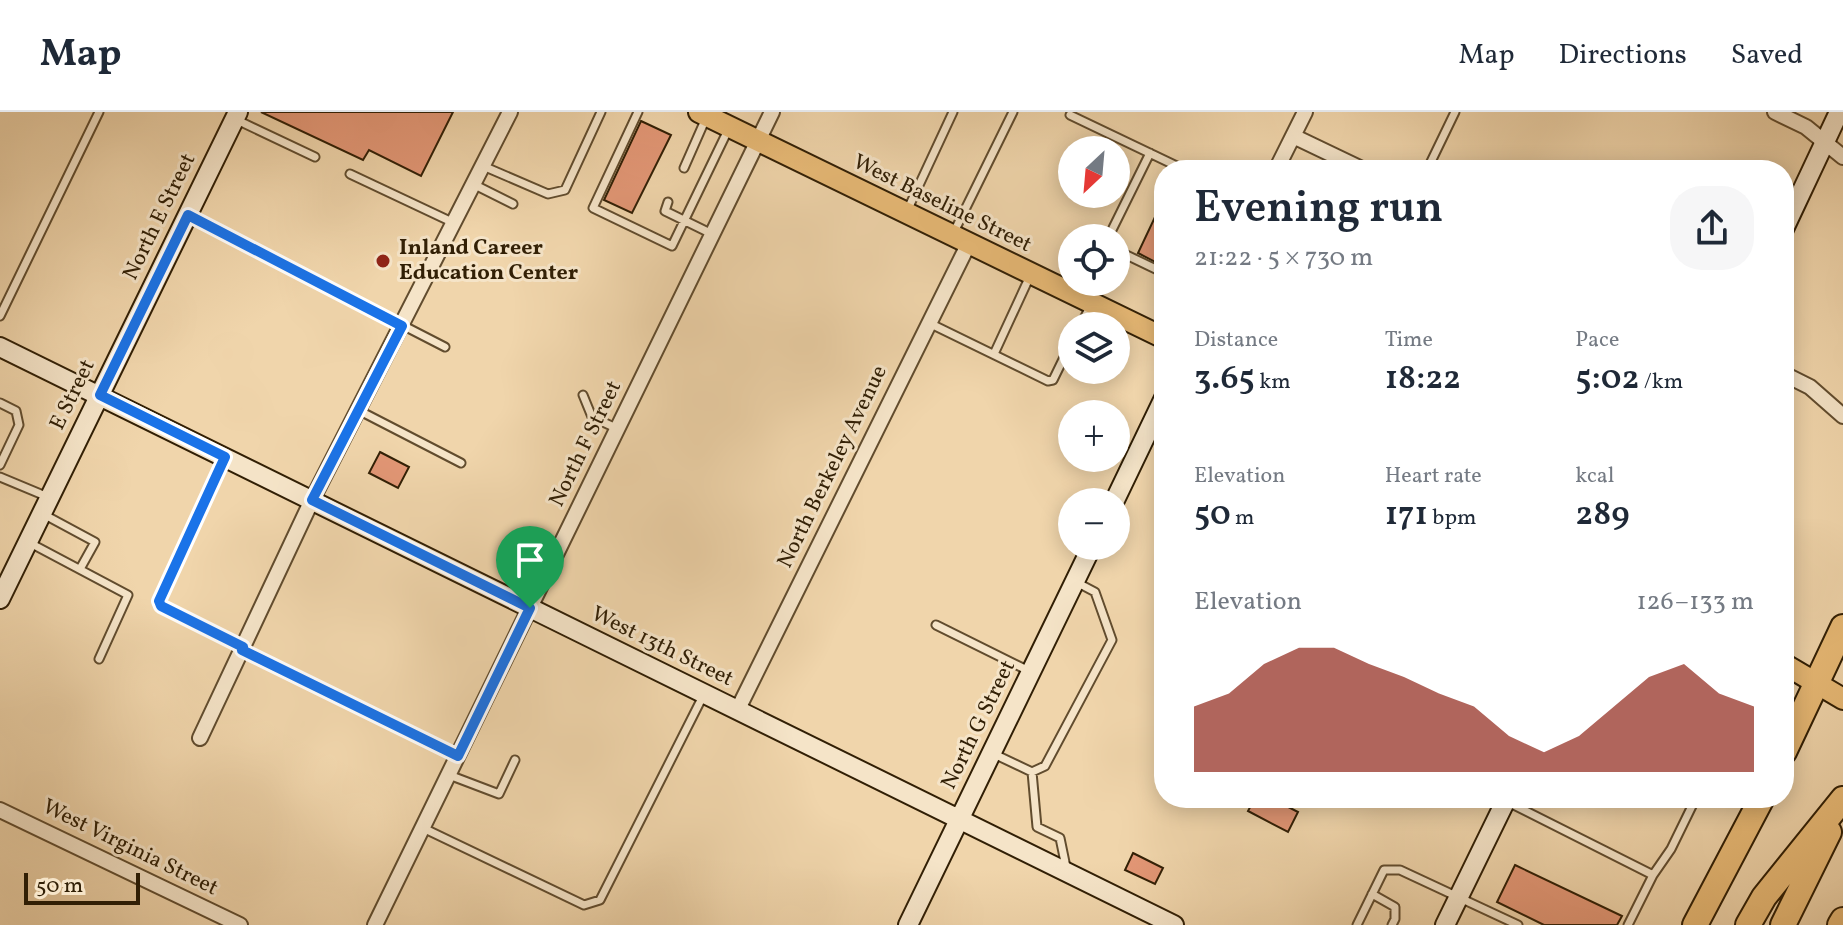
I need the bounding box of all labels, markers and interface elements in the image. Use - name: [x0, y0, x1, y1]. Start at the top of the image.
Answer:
- text: Map: [40, 29, 121, 82]
- text: Map: [1459, 36, 1515, 75]
- text: Directions: [1559, 36, 1687, 75]
- text: Saved: [1731, 36, 1803, 75]
- north arrow: [1058, 136, 1130, 208]
- map controls: [1058, 136, 1130, 560]
- street label: West Baseline Street: [847, 147, 1037, 261]
- street label: North E Street: [116, 148, 204, 286]
- text: Evening run: [1194, 179, 1443, 240]
- button: share: [1670, 186, 1754, 270]
- button: locate: [1058, 224, 1130, 296]
- place label: Inland Career Education Center: [399, 233, 579, 289]
- text: 21:22 · 5 × 730 m: [1194, 240, 1373, 276]
- marker: Inland Career Education Center: [374, 252, 392, 270]
- button: layers: [1058, 312, 1130, 384]
- text: Distance: [1194, 325, 1278, 356]
- text: Time: [1385, 325, 1433, 356]
- text: Pace: [1575, 325, 1619, 356]
- street label: E Street: [43, 354, 104, 436]
- text: 3.65: [1194, 356, 1255, 403]
- text: 18:22: [1385, 356, 1461, 403]
- text: 5:02: [1575, 356, 1639, 403]
- street label: North Berkeley Avenue: [770, 360, 896, 574]
- text: km: [1255, 367, 1291, 398]
- text: /km: [1639, 367, 1683, 398]
- street label: North F Street: [542, 375, 630, 512]
- button: +: [1058, 400, 1130, 472]
- text: Elevation: [1194, 461, 1285, 492]
- text: Heart rate: [1385, 461, 1482, 492]
- text: kcal: [1575, 461, 1614, 492]
- button: −: [1058, 488, 1130, 560]
- text: 50: [1194, 492, 1231, 539]
- text: 171: [1385, 492, 1428, 539]
- text: 289: [1575, 492, 1630, 539]
- text: m: [1231, 503, 1255, 534]
- text: bpm: [1428, 503, 1476, 534]
- pin: [496, 526, 564, 608]
- icon: arrive: [508, 538, 552, 582]
- text: Elevation: [1194, 584, 1302, 620]
- text: 126–133 m: [1637, 584, 1754, 620]
- street label: West 13th Street: [586, 599, 739, 695]
- street label: North G Street: [934, 655, 1024, 795]
- street label: West Virginia Street: [37, 792, 223, 904]
- scale bar: [24, 869, 140, 905]
- text: 50 m: [36, 871, 83, 902]

